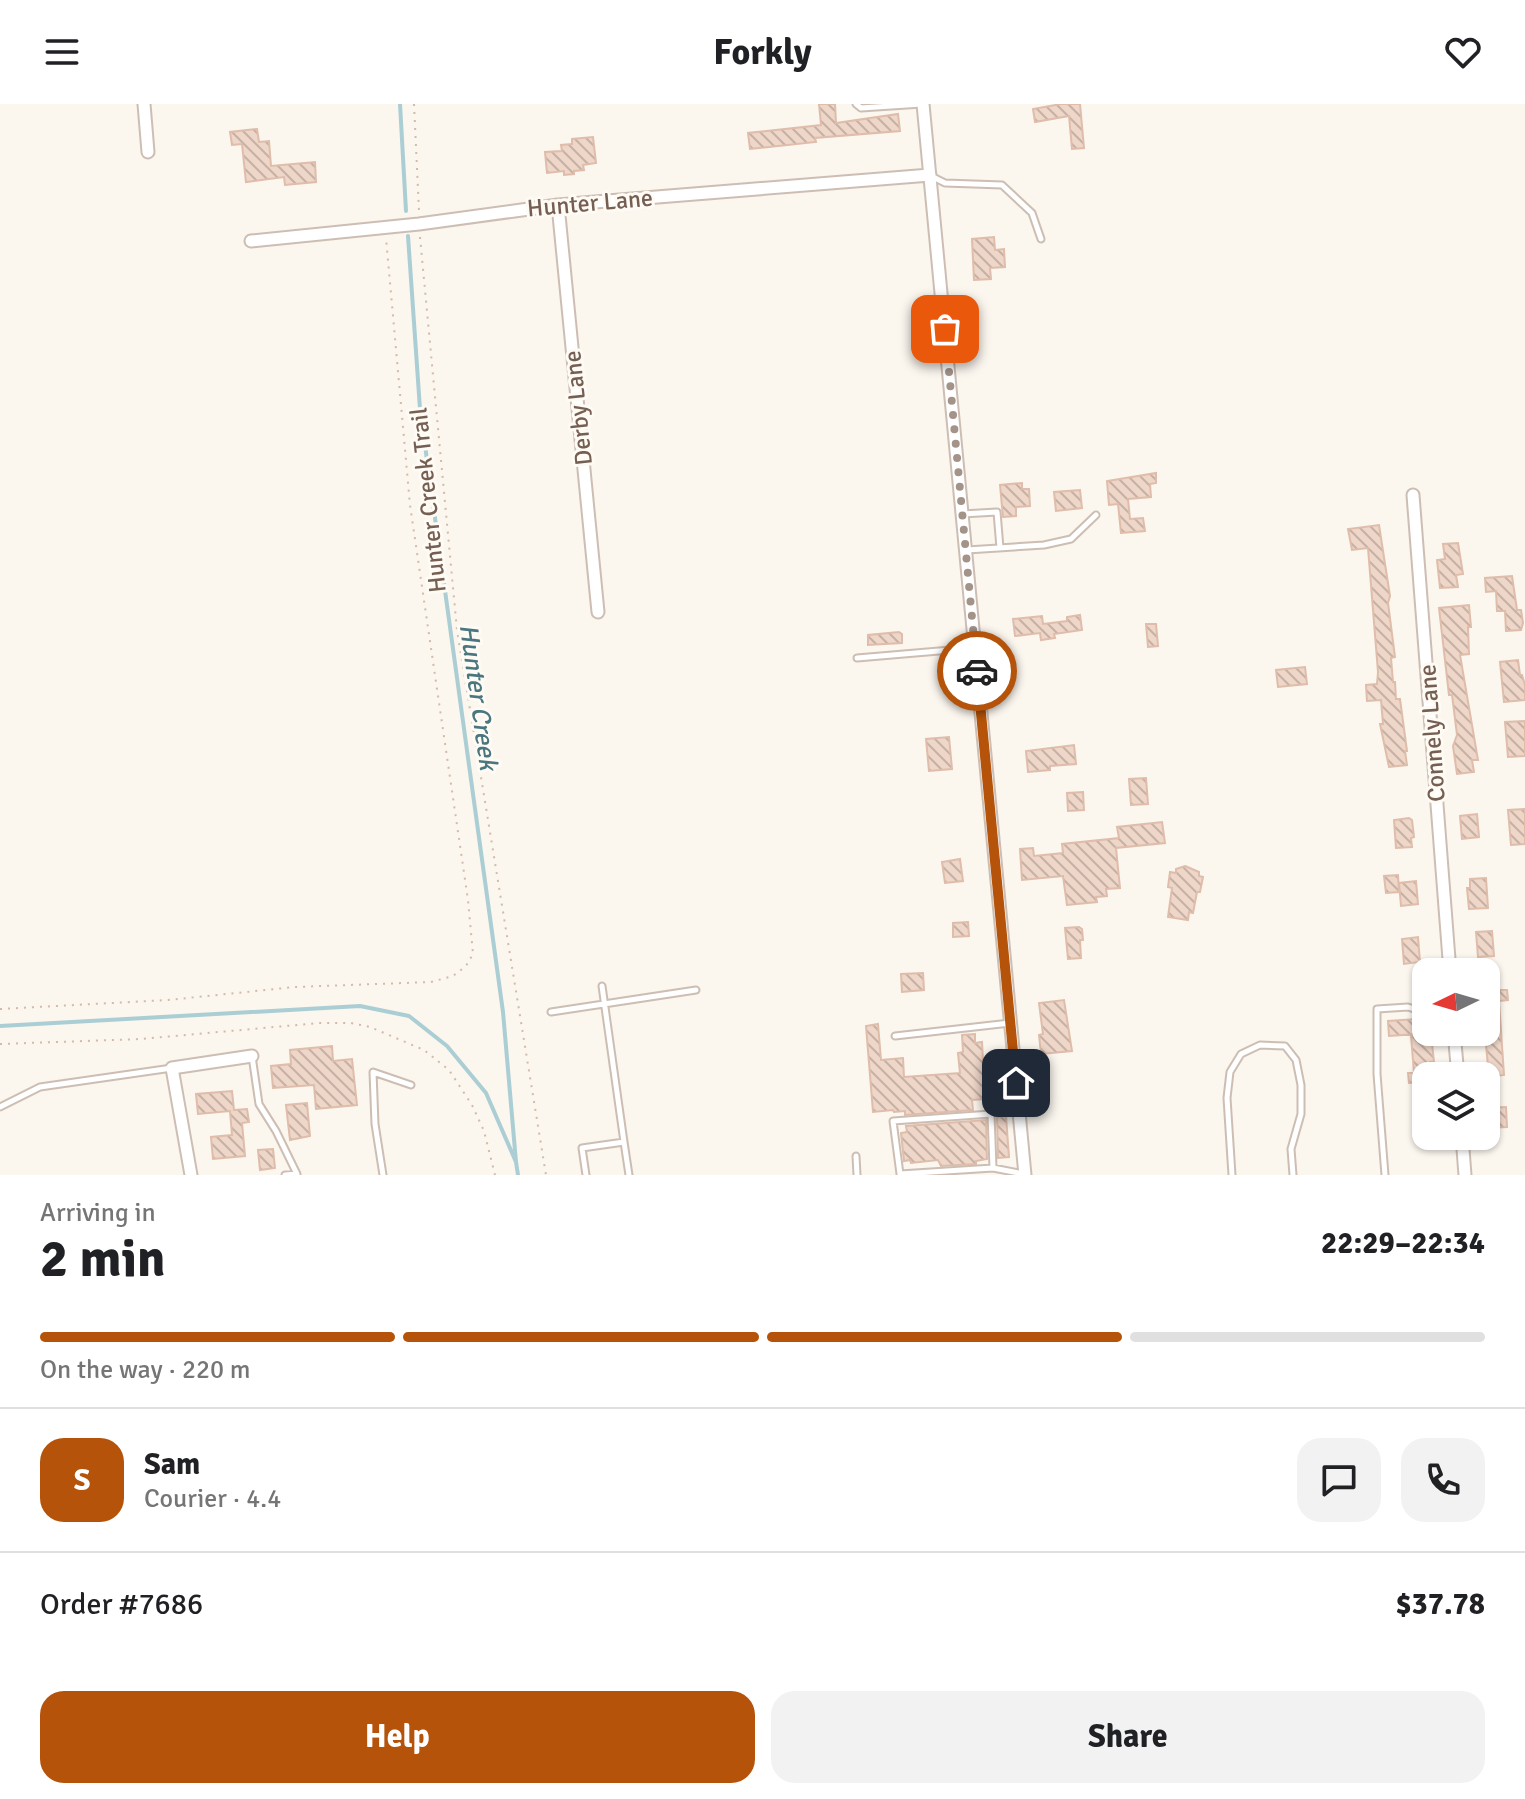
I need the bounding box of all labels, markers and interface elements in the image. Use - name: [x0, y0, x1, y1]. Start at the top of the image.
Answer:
- icon: menu: [40, 30, 84, 74]
- text: Forkly: [713, 30, 812, 75]
- icon: heart: [1441, 30, 1485, 74]
- street label: Hunter Lane: [526, 183, 654, 223]
- pin: [911, 295, 979, 363]
- icon: bag: [923, 307, 967, 351]
- street label: Derby Lane: [557, 349, 599, 467]
- street label: Hunter Creek Trail: [403, 406, 453, 594]
- water label: Hunter Creek: [452, 622, 504, 774]
- courier: [937, 631, 1017, 711]
- icon: car: [955, 649, 999, 693]
- street label: Connely Lane: [1412, 663, 1452, 803]
- north arrow: [1412, 958, 1500, 1046]
- map controls: [1412, 958, 1500, 1150]
- pin: [982, 1049, 1050, 1117]
- icon: home: [994, 1061, 1038, 1105]
- button: layers: [1412, 1062, 1500, 1150]
- text: Arriving in: [40, 1197, 156, 1229]
- text: 22:29–22:34: [1321, 1225, 1485, 1262]
- text: 2 min: [40, 1227, 166, 1291]
- text: On the way · 220 m: [40, 1354, 250, 1386]
- button: chat: [1297, 1438, 1381, 1522]
- button: phone: [1401, 1438, 1485, 1522]
- text: Sam: [144, 1446, 200, 1483]
- text: S: [74, 1462, 90, 1499]
- text: Courier · 4.4: [144, 1483, 281, 1515]
- text: Order #7686: [40, 1586, 203, 1623]
- text: $37.78: [1395, 1586, 1485, 1623]
- button: Help: [40, 1691, 755, 1783]
- button: Share: [771, 1691, 1485, 1783]

